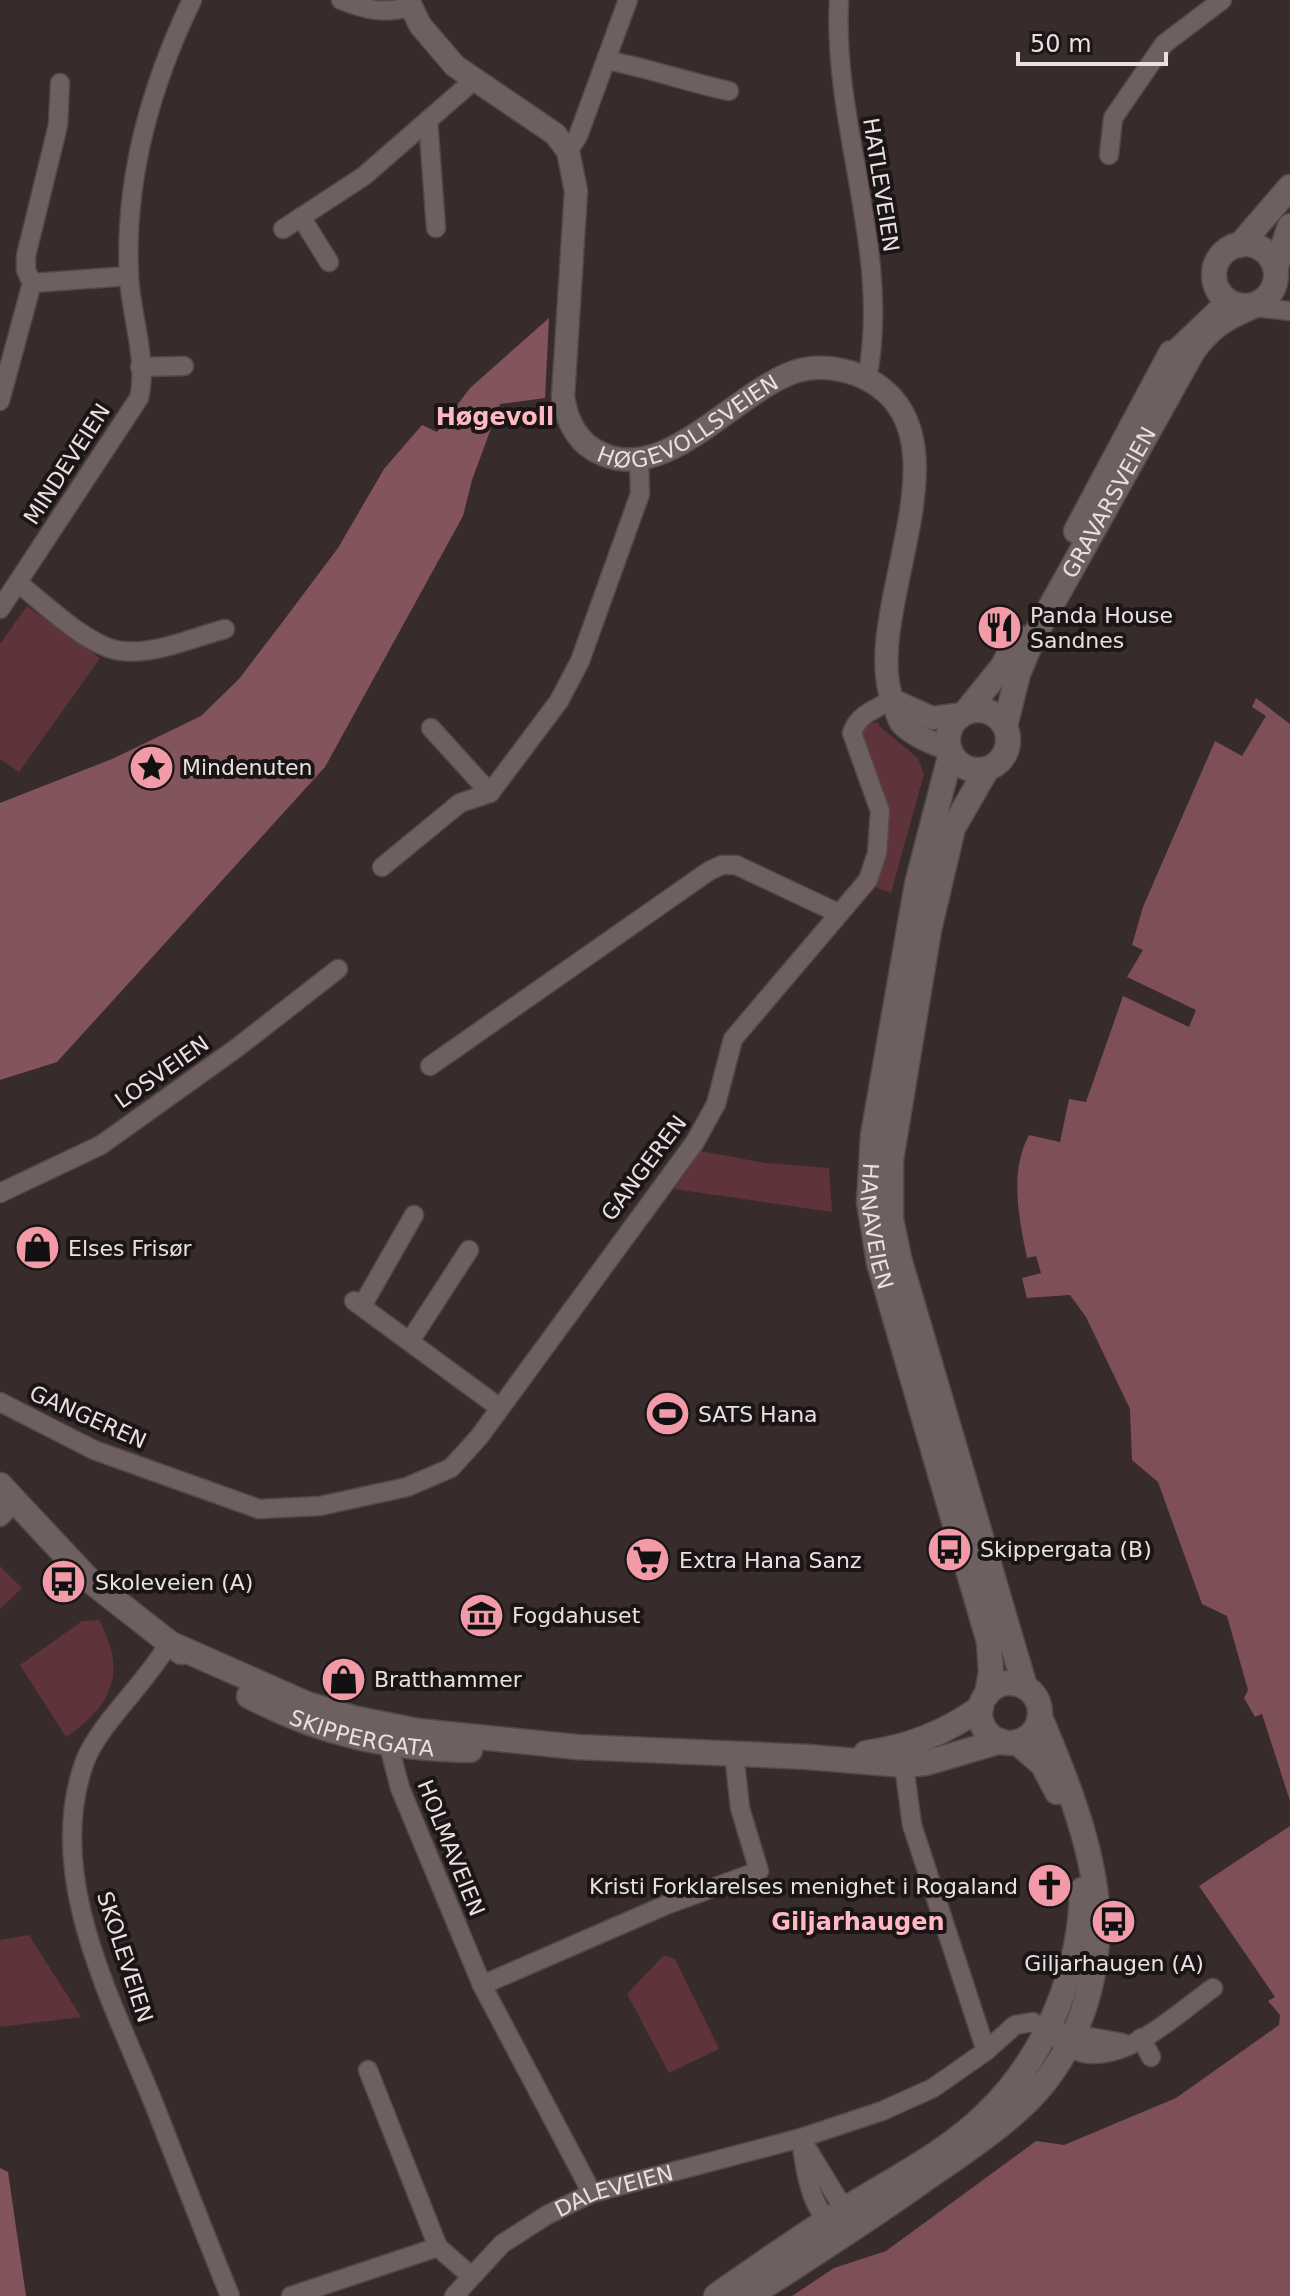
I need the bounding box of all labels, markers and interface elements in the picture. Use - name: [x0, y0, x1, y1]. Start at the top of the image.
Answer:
- scale bar: [1018, 16, 1166, 66]
- text: 50 m: [1030, 30, 1092, 58]
- street label: HATLEVEIEN: [858, 116, 904, 254]
- street label: HØGEVOLLSVEIEN: [594, 369, 782, 473]
- street label: MINDEVEIEN: [19, 399, 115, 529]
- district label: Høgevoll: [436, 403, 554, 431]
- street label: GRAVARSVEIEN: [1057, 422, 1161, 582]
- place label: Panda House Sandnes: [1030, 603, 1173, 653]
- restaurant icon: Panda House Sandnes: [975, 604, 1023, 652]
- place icon: Mindenuten: [127, 743, 175, 791]
- place label: Mindenuten: [182, 755, 313, 780]
- street label: LOSVEIEN: [110, 1031, 214, 1113]
- street label: GANGEREN: [596, 1111, 692, 1225]
- street label: HANAVEIEN: [855, 1162, 898, 1292]
- shop icon: Elses Frisør: [13, 1224, 61, 1272]
- place label: Elses Frisør: [68, 1236, 193, 1261]
- street label: GANGEREN: [26, 1380, 150, 1454]
- sports icon: SATS Hana: [643, 1390, 691, 1438]
- place label: SATS Hana: [698, 1402, 818, 1427]
- bus stop icon: Skippergata (B): [925, 1525, 973, 1573]
- supermarket icon: Extra Hana Sanz: [624, 1536, 672, 1584]
- place label: Skippergata (B): [980, 1537, 1152, 1562]
- place label: Extra Hana Sanz: [679, 1548, 861, 1573]
- bus stop icon: Skoleveien (A): [40, 1558, 88, 1606]
- place label: Skoleveien (A): [95, 1570, 253, 1595]
- museum icon: Fogdahuset: [457, 1591, 505, 1639]
- place label: Fogdahuset: [512, 1603, 641, 1628]
- shop icon: Bratthammer: [319, 1655, 367, 1703]
- place label: Bratthammer: [374, 1667, 523, 1692]
- street label: SKIPPERGATA: [286, 1704, 435, 1761]
- street label: HOLMAVEIEN: [412, 1776, 490, 1920]
- church icon: Kristi Forklarelses menighet i Rogaland: [1025, 1862, 1073, 1910]
- place label: Kristi Forklarelses menighet i Rogaland: [589, 1874, 1018, 1899]
- street label: SKOLEVEIEN: [92, 1888, 158, 2026]
- bus stop icon: Giljarhaugen (A): [1090, 1898, 1138, 1946]
- district label: Giljarhaugen: [771, 1908, 945, 1936]
- place label: Giljarhaugen (A): [1024, 1951, 1204, 1976]
- street label: DALEVEIEN: [550, 2160, 676, 2222]

